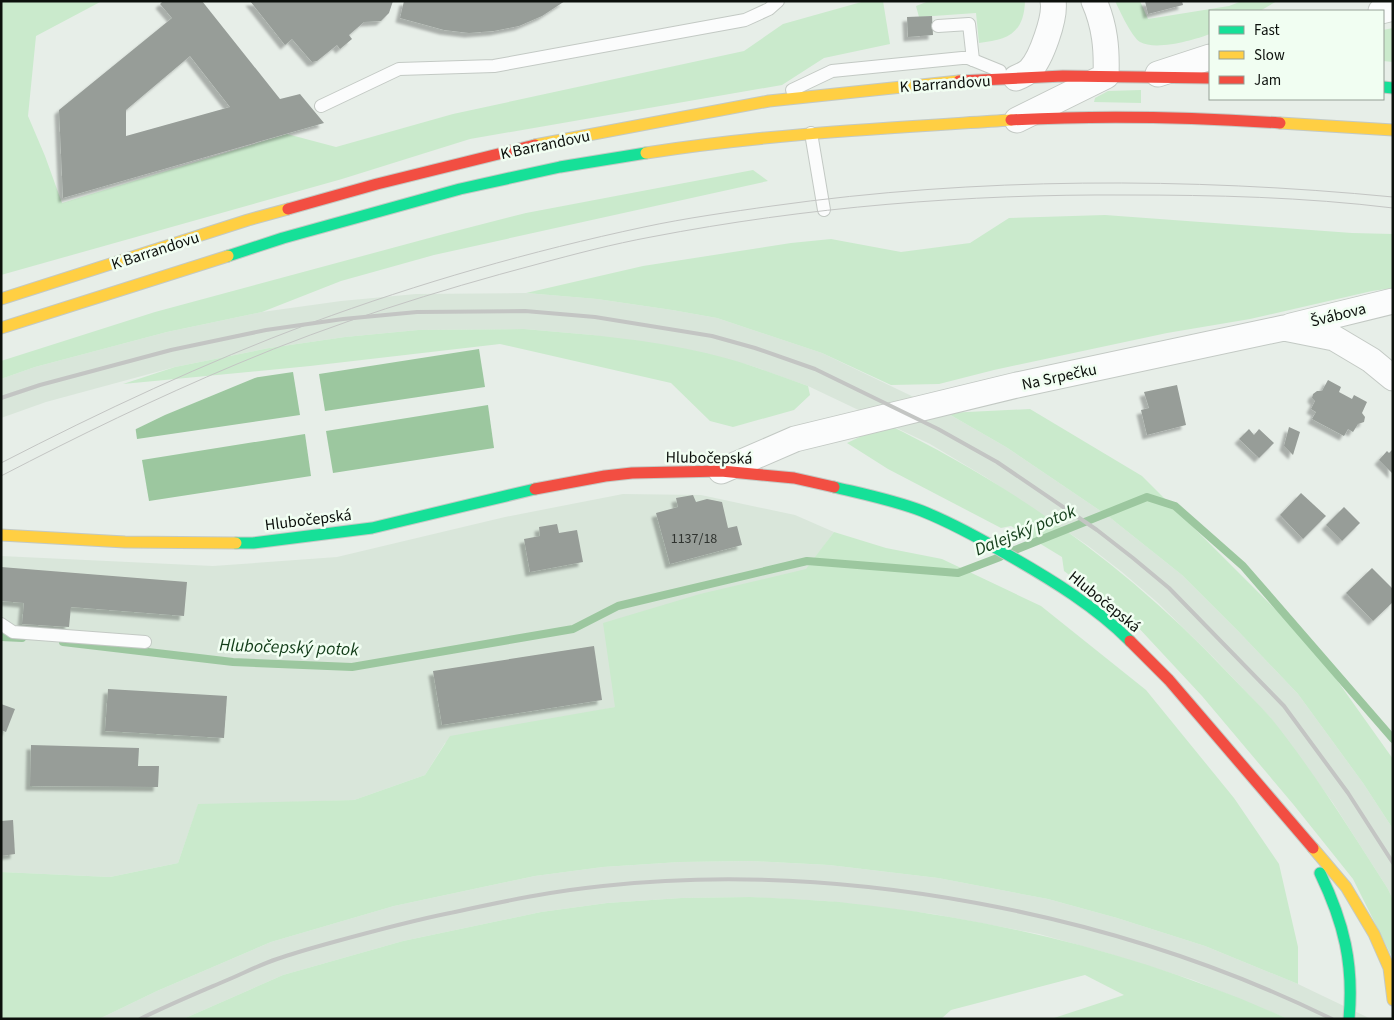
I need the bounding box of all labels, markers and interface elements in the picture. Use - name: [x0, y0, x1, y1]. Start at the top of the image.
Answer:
- legend: [1209, 10, 1384, 100]
- text: Fast: [1254, 20, 1280, 41]
- text: Slow: [1254, 45, 1285, 66]
- street label: K Barrandovu: [899, 70, 991, 98]
- text: Jam: [1254, 70, 1281, 91]
- street label: K Barrandovu: [498, 125, 592, 165]
- street label: K Barrandovu: [109, 226, 202, 275]
- street label: Švábova: [1308, 297, 1368, 332]
- street label: Na Srpečku: [1020, 358, 1099, 396]
- street label: Hlubočepská: [665, 446, 753, 470]
- water label: Dalejský potok: [971, 499, 1080, 562]
- street label: Hlubočepská: [264, 504, 353, 536]
- house number: 1137/18: [671, 529, 717, 549]
- street label: Hlubočepská: [1064, 566, 1145, 638]
- water label: Hlubočepský potok: [219, 633, 360, 662]

